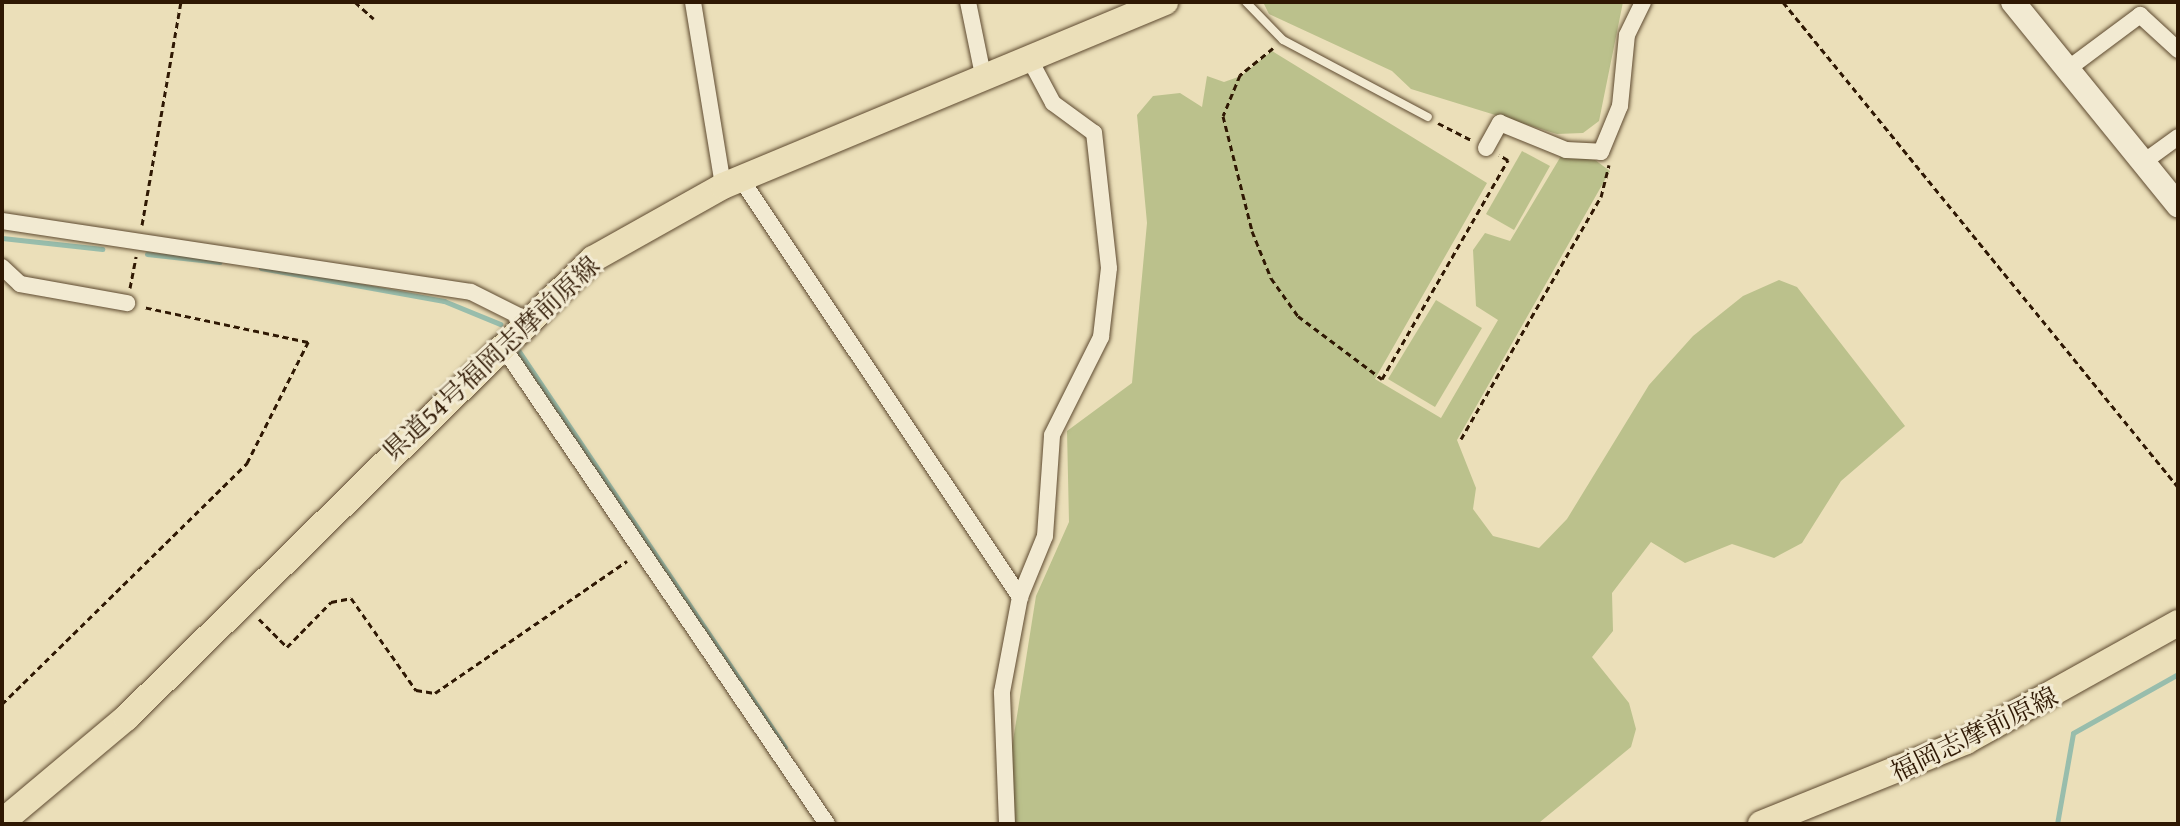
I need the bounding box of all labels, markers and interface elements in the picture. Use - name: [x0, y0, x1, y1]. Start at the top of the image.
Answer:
- street label: 県道54号福岡志摩前原線: [376, 249, 606, 467]
- street label: 福岡志摩前原線: [1885, 680, 2063, 788]

